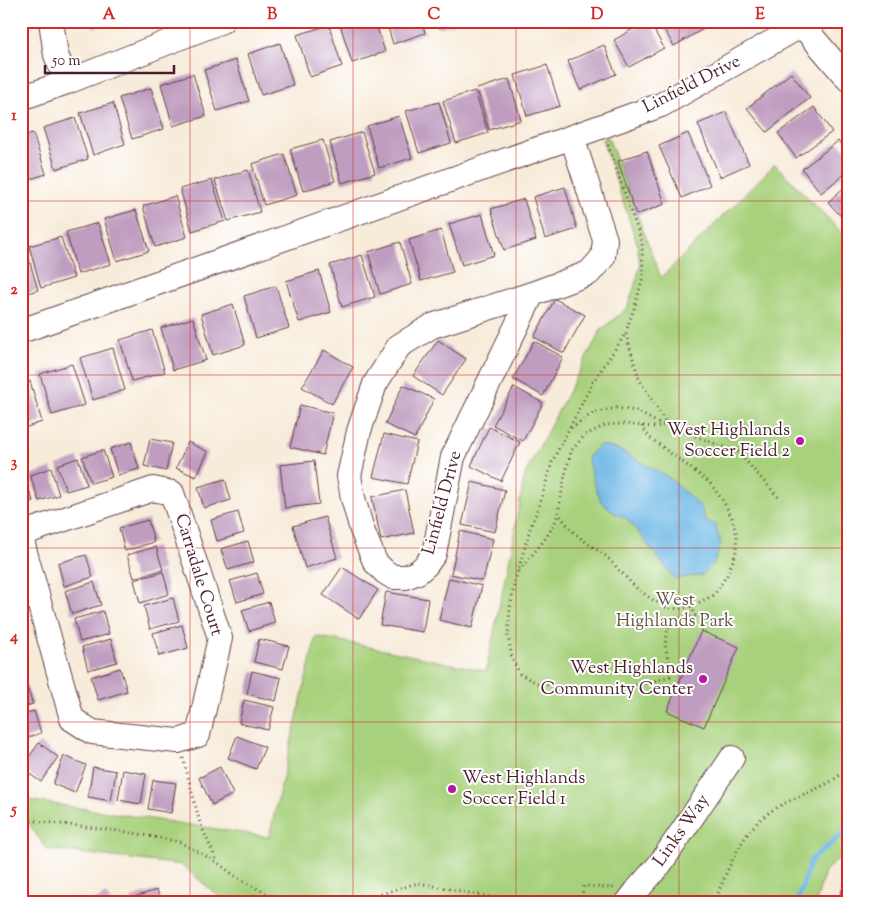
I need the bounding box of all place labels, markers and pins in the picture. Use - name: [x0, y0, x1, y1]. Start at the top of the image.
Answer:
- place label: West Highlands Soccer Field 2: [667, 418, 791, 465]
- marker: West Highlands Soccer Field 2: [794, 435, 806, 447]
- place label: West Highlands Community Center: [540, 656, 693, 703]
- marker: West Highlands Community Center: [697, 673, 709, 685]
- place label: West Highlands Soccer Field 1: [462, 766, 585, 813]
- marker: West Highlands Soccer Field 1: [446, 783, 458, 795]

